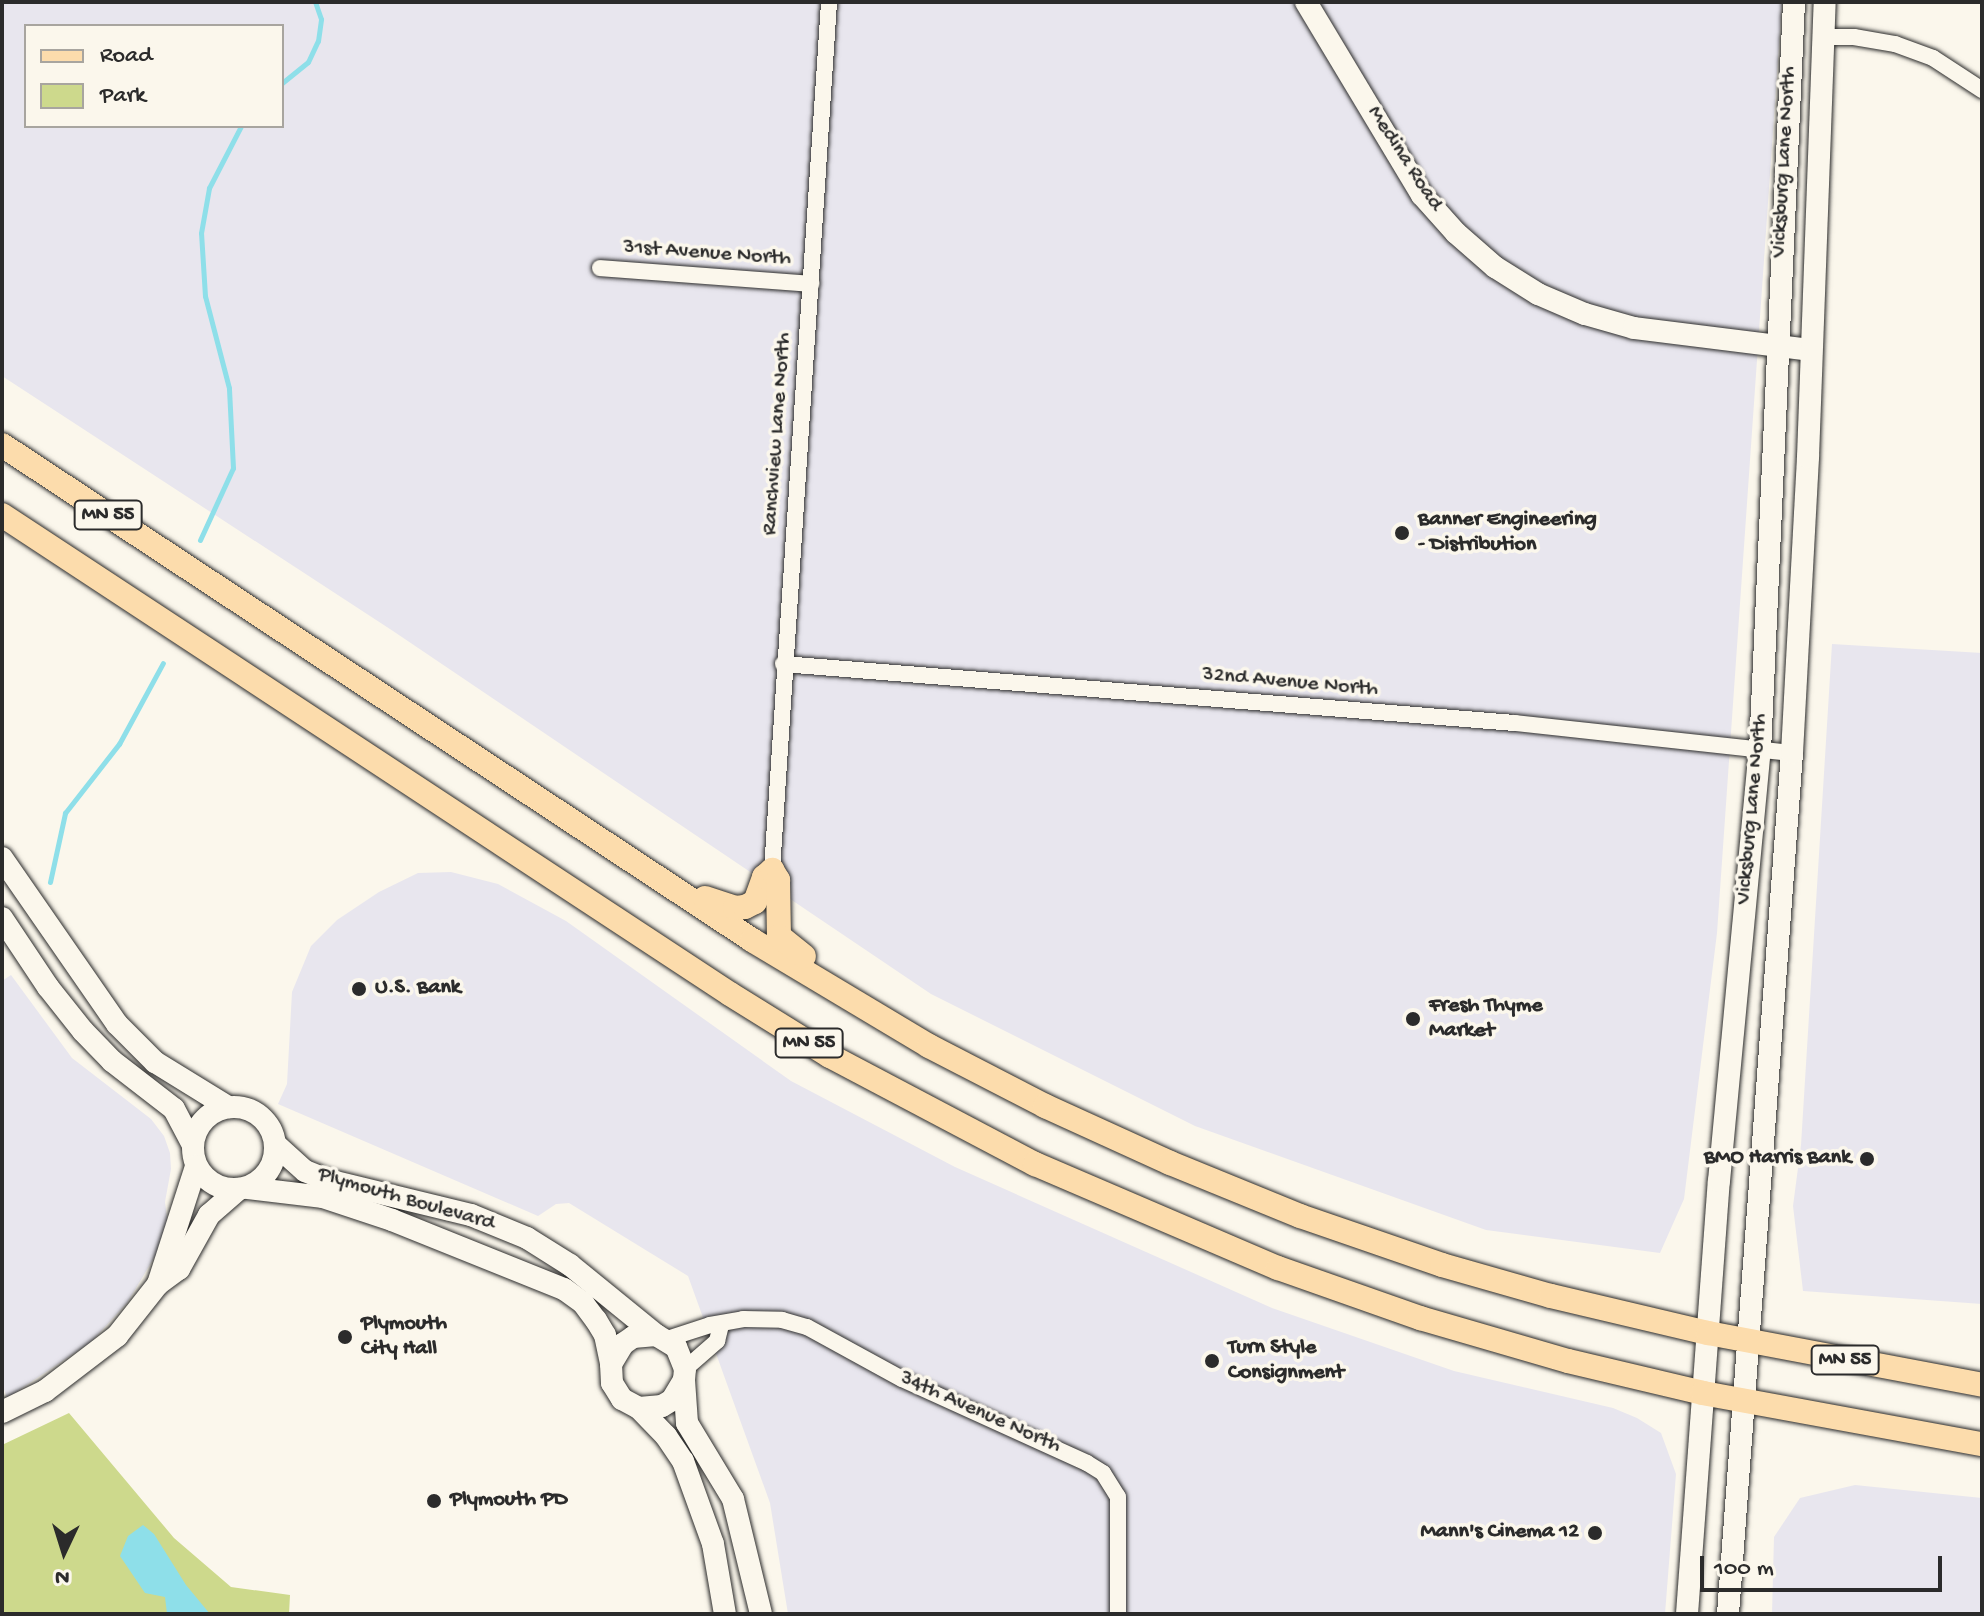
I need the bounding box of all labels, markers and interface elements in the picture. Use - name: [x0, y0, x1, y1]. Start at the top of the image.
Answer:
- legend: [24, 24, 284, 128]
- text: Road: [100, 42, 152, 71]
- street label: Vicksburg Lane North: [1767, 66, 1803, 258]
- text: Park: [100, 82, 146, 111]
- street label: Medina Road: [1360, 101, 1448, 217]
- street label: 31st Avenue North: [622, 235, 792, 273]
- street label: Ranchview Lane North: [758, 332, 798, 536]
- road number: MN 55: [72, 499, 144, 531]
- place label: Banner Engineering - Distribution: [1418, 507, 1597, 558]
- marker: Banner Engineering - Distribution: [1393, 524, 1411, 542]
- street label: 32nd Avenue North: [1201, 662, 1379, 704]
- street label: Vicksburg Lane North: [1732, 712, 1774, 906]
- place label: U.S. Bank: [375, 976, 461, 1002]
- marker: U.S. Bank: [350, 980, 368, 998]
- place label: Fresh Thyme Market: [1429, 993, 1543, 1044]
- marker: Fresh Thyme Market: [1404, 1010, 1422, 1028]
- road number: MN 55: [773, 1027, 845, 1059]
- place label: BMO Harris Bank: [1704, 1146, 1851, 1172]
- marker: BMO Harris Bank: [1858, 1150, 1876, 1168]
- street label: Plymouth Boulevard: [314, 1162, 498, 1238]
- place label: Plymouth City Hall: [361, 1311, 447, 1362]
- marker: Plymouth City Hall: [336, 1328, 354, 1346]
- place label: Turn Style Consignment: [1228, 1335, 1344, 1386]
- road number: MN 55: [1809, 1344, 1881, 1376]
- marker: Turn Style Consignment: [1203, 1352, 1221, 1370]
- street label: 34th Avenue North: [895, 1366, 1065, 1460]
- place label: Plymouth PD: [450, 1488, 568, 1514]
- marker: Plymouth PD: [425, 1492, 443, 1510]
- north arrow: [24, 1512, 104, 1592]
- place label: Mann's Cinema 12: [1421, 1520, 1579, 1546]
- marker: Mann's Cinema 12: [1586, 1524, 1604, 1542]
- scale bar: [1704, 1540, 1946, 1590]
- text: 100 m: [1714, 1555, 1774, 1584]
- text: N: [54, 1562, 70, 1589]

